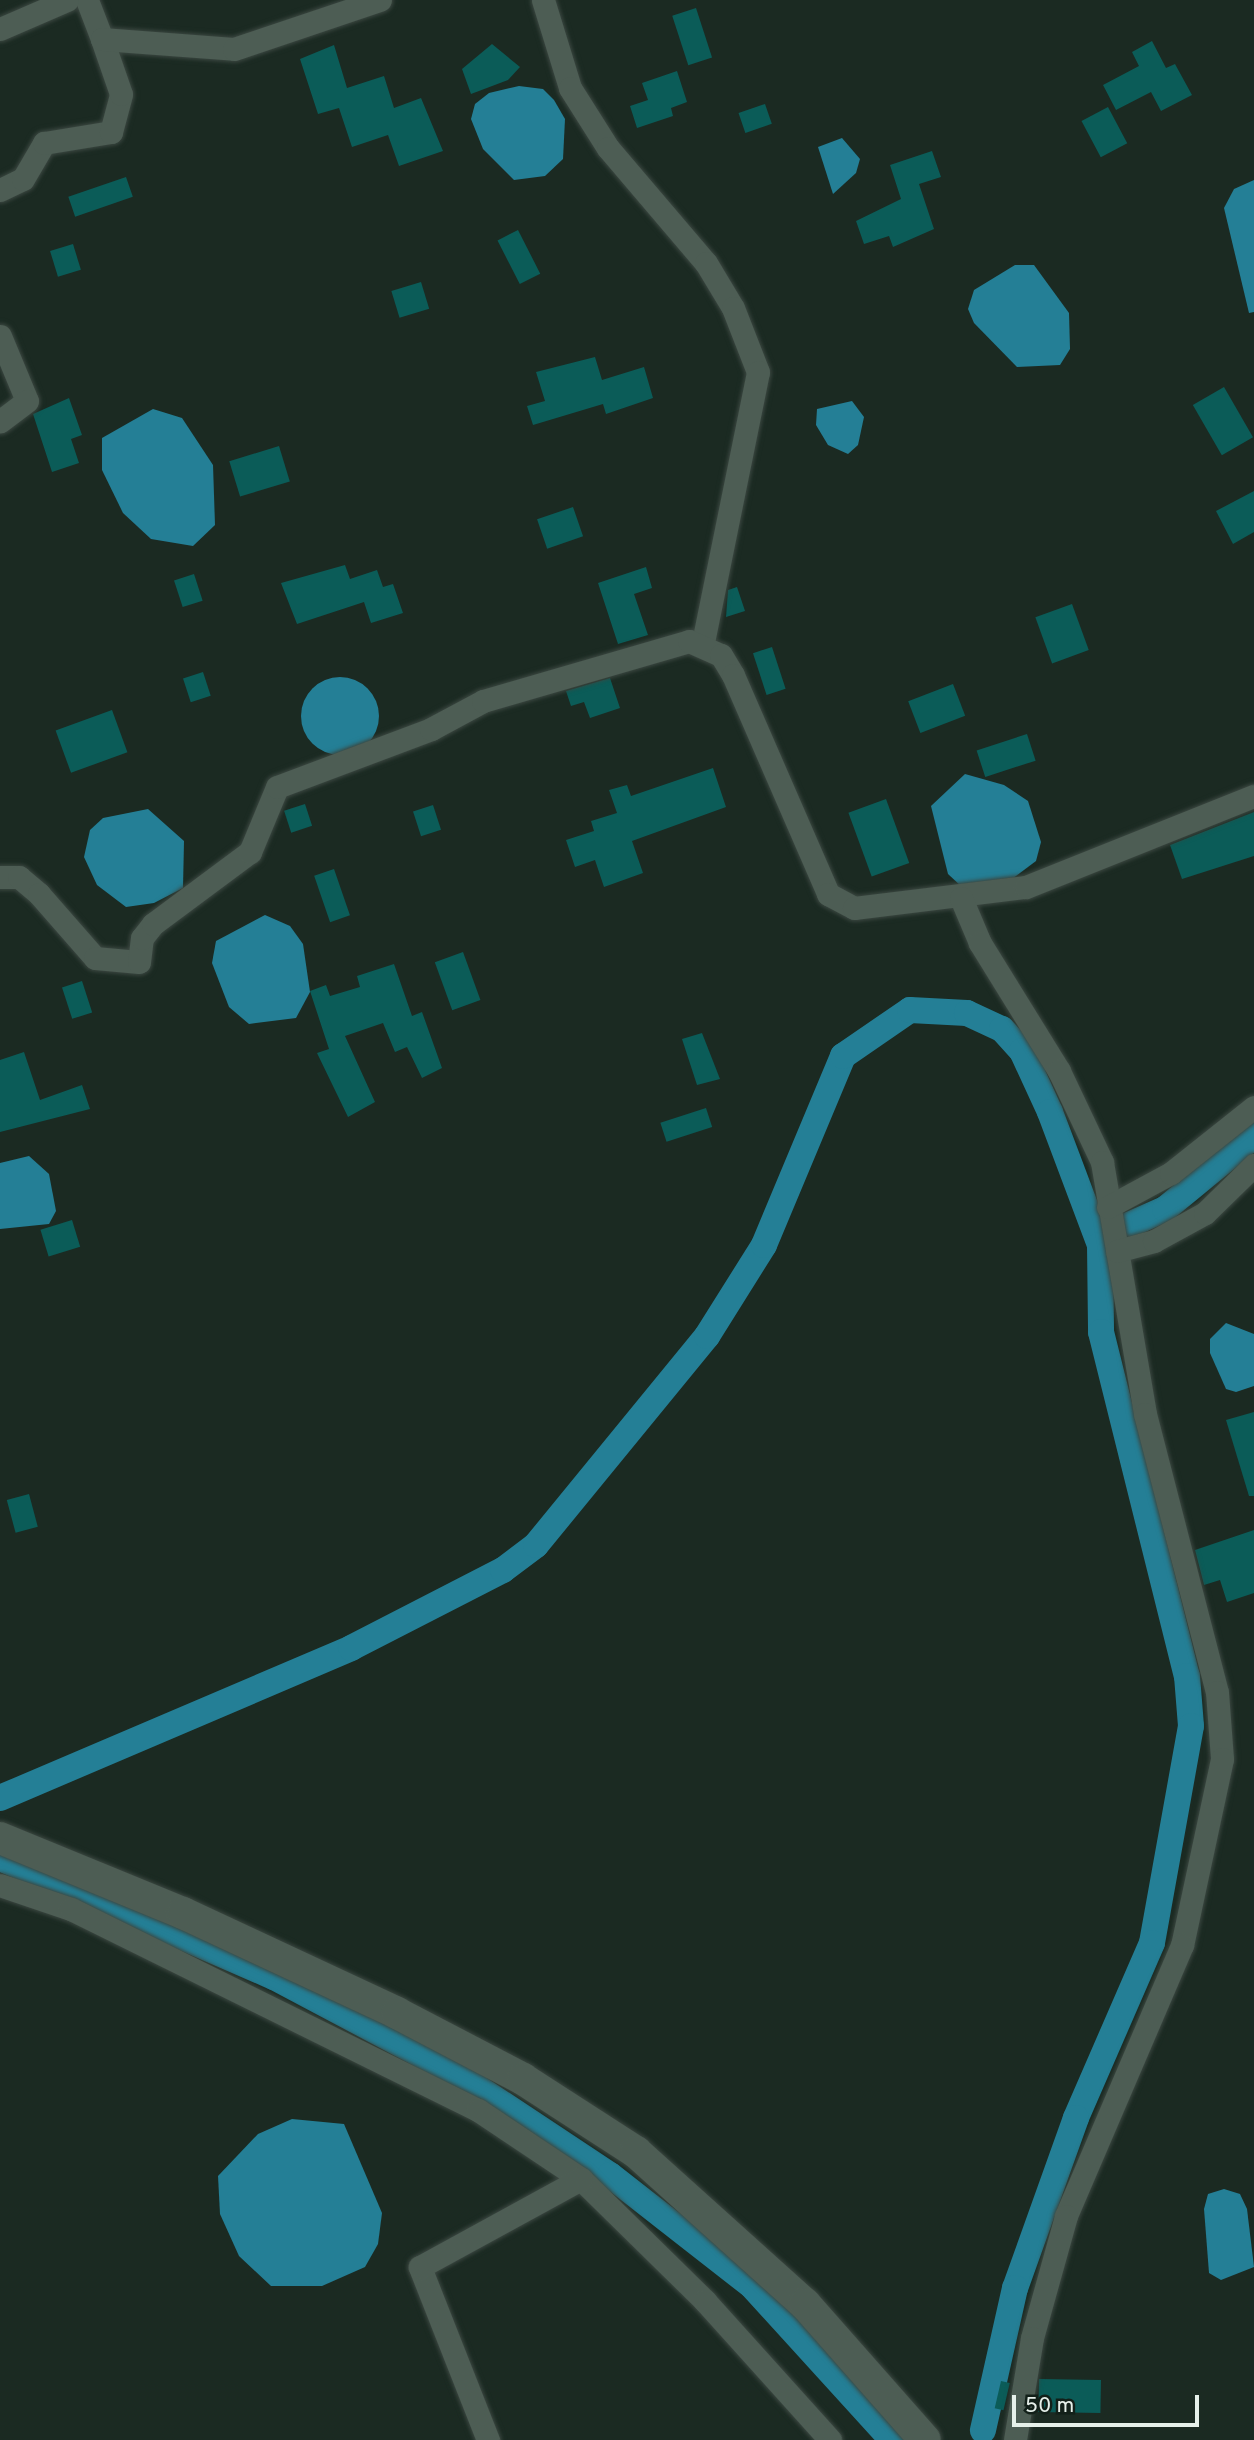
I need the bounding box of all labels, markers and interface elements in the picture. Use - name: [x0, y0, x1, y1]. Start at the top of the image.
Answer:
- scale bar: [1016, 2380, 1203, 2424]
- text: 50 m: [1025, 2393, 1074, 2420]

